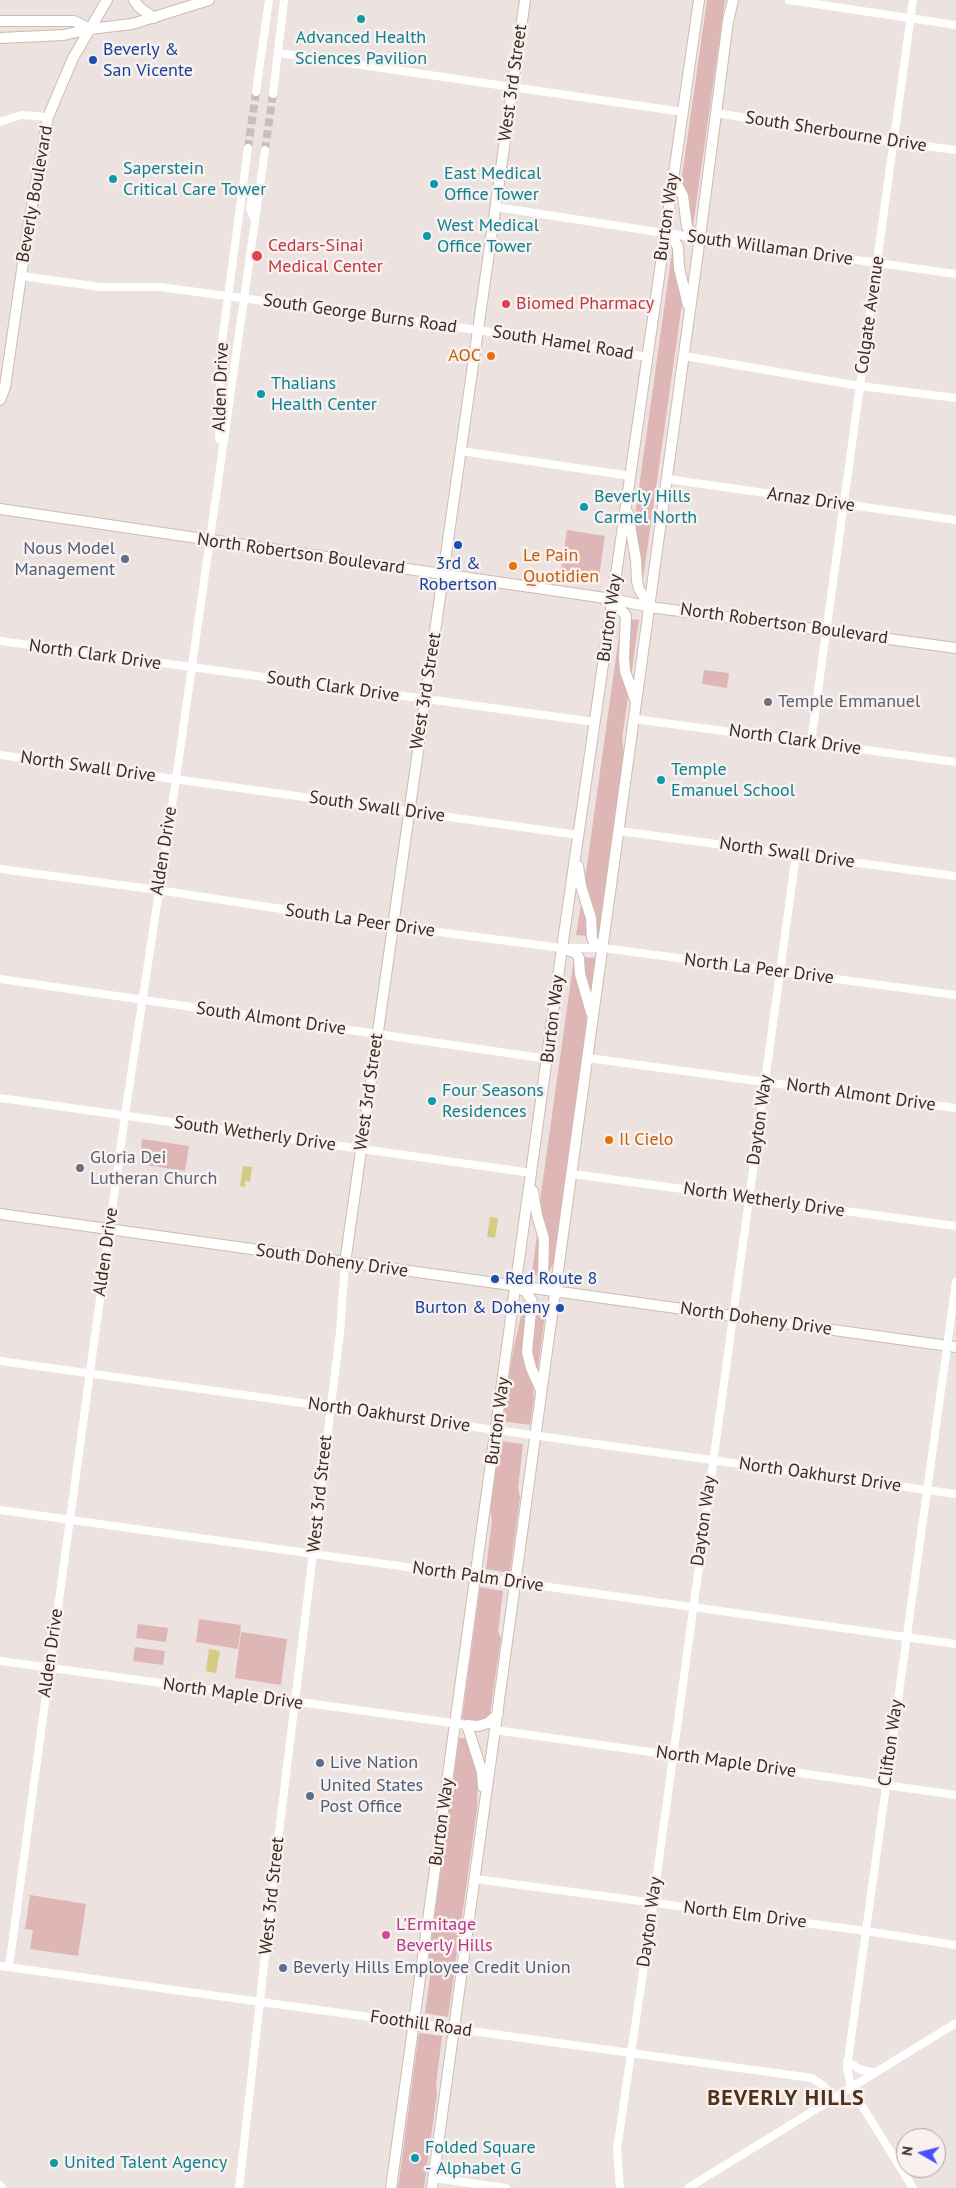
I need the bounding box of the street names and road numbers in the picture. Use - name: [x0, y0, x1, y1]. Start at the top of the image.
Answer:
- street label: West 3rd Street: [494, 23, 532, 143]
- street label: South Sherbourne Drive: [744, 107, 928, 157]
- street label: Beverly Boulevard: [12, 124, 58, 264]
- street label: Burton Way: [650, 172, 684, 262]
- street label: South Willaman Drive: [686, 226, 854, 270]
- street label: Colgate Avenue: [851, 254, 889, 376]
- street label: South George Burns Road: [262, 290, 458, 338]
- street label: South Hamel Road: [491, 321, 635, 365]
- street label: Alden Drive: [209, 342, 233, 432]
- street label: Arnaz Drive: [766, 483, 856, 517]
- street label: North Robertson Boulevard: [196, 529, 406, 579]
- street label: Burton Way: [593, 573, 627, 663]
- street label: North Robertson Boulevard: [679, 599, 889, 649]
- street label: West 3rd Street: [406, 631, 446, 751]
- street label: North Clark Drive: [27, 635, 163, 675]
- street label: South Clark Drive: [265, 667, 401, 707]
- street label: North Clark Drive: [727, 720, 863, 760]
- street label: North Swall Drive: [19, 747, 157, 787]
- street label: South Swall Drive: [308, 787, 446, 827]
- street label: Alden Drive: [146, 805, 182, 897]
- street label: North Swall Drive: [718, 833, 856, 873]
- street label: South La Peer Drive: [284, 900, 436, 942]
- street label: North La Peer Drive: [683, 949, 835, 989]
- street label: Burton Way: [537, 974, 569, 1064]
- street label: South Almont Drive: [195, 998, 347, 1040]
- street label: West 3rd Street: [350, 1032, 388, 1152]
- street label: Dayton Way: [743, 1074, 777, 1166]
- street label: North Almont Drive: [785, 1074, 937, 1116]
- street label: South Wetherly Drive: [173, 1112, 337, 1156]
- street label: North Wetherly Drive: [682, 1178, 846, 1222]
- street label: Alden Drive: [89, 1206, 123, 1298]
- street label: South Doheny Drive: [255, 1240, 409, 1282]
- street label: North Doheny Drive: [679, 1298, 833, 1340]
- street label: Burton Way: [481, 1376, 515, 1466]
- street label: North Oakhurst Drive: [307, 1393, 471, 1437]
- street label: West 3rd Street: [303, 1434, 337, 1554]
- street label: North Oakhurst Drive: [738, 1453, 902, 1497]
- street label: Dayton Way: [687, 1475, 721, 1567]
- street label: North Palm Drive: [411, 1557, 545, 1597]
- street label: Alden Drive: [34, 1607, 68, 1699]
- street label: North Maple Drive: [161, 1673, 305, 1715]
- street label: Clifton Way: [874, 1698, 908, 1788]
- street label: North Maple Drive: [654, 1741, 798, 1783]
- street label: Burton Way: [425, 1777, 459, 1867]
- street label: West 3rd Street: [255, 1836, 289, 1956]
- street label: Dayton Way: [633, 1876, 667, 1968]
- street label: North Elm Drive: [682, 1897, 808, 1933]
- street label: Foothill Road: [369, 2006, 473, 2042]

